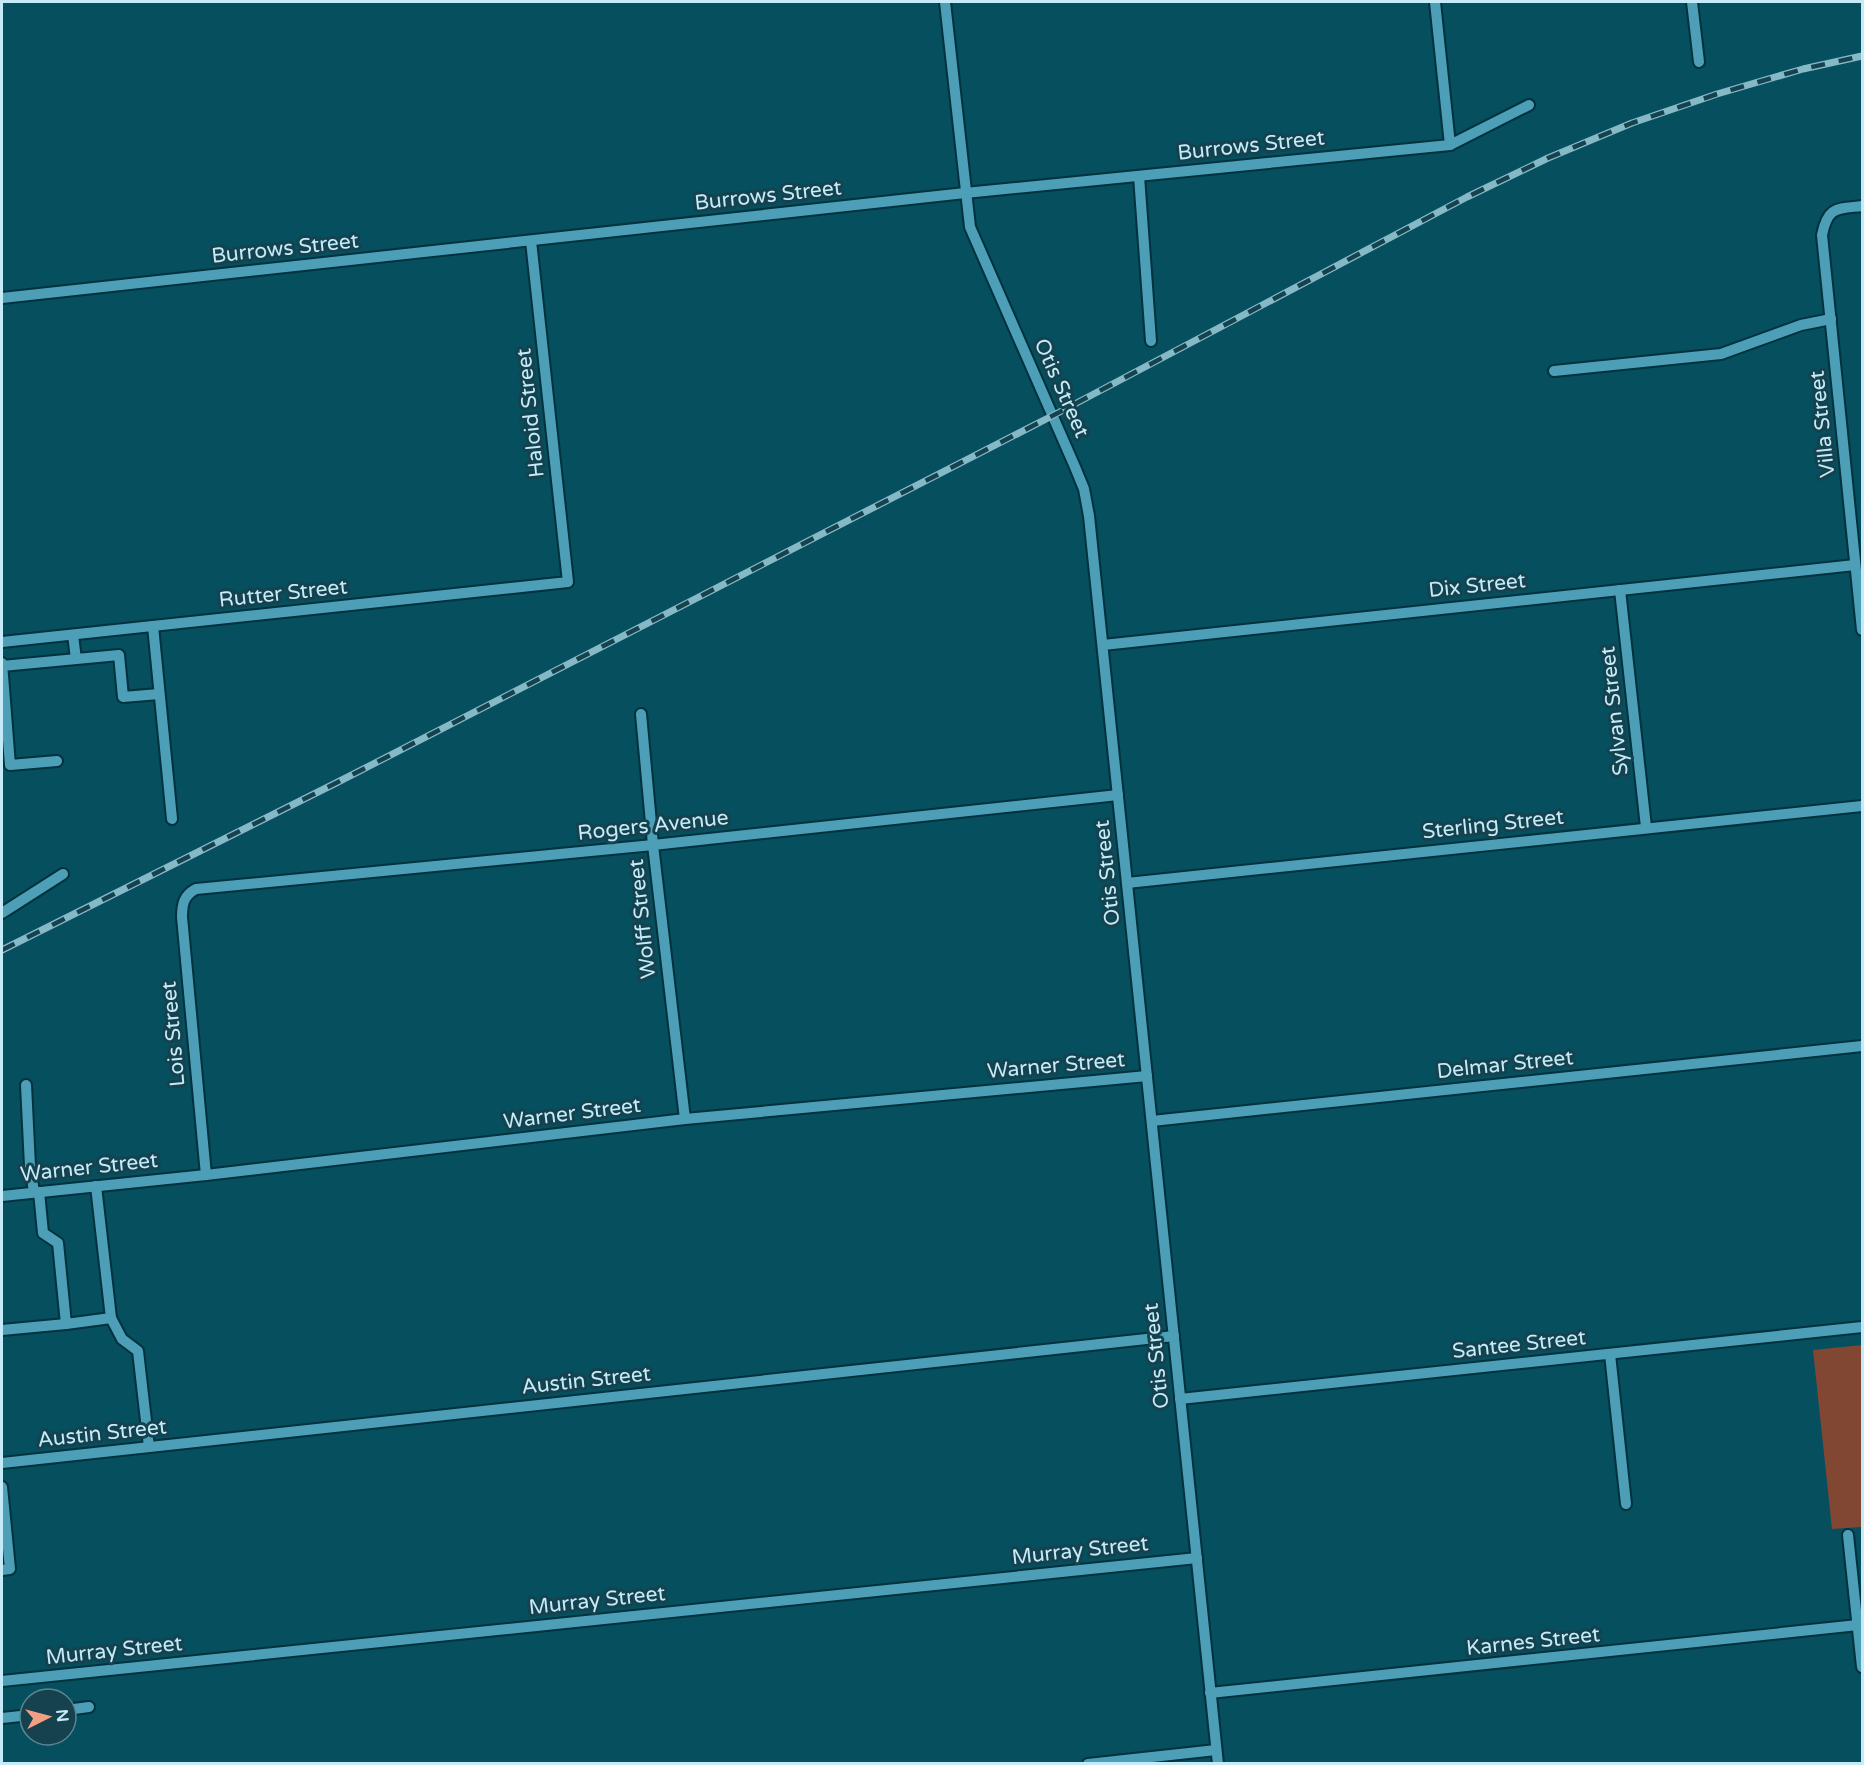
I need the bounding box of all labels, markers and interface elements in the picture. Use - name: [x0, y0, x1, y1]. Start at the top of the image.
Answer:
- street label: Burrows Street: [1176, 125, 1326, 166]
- street label: Burrows Street: [693, 175, 843, 216]
- street label: Burrows Street: [210, 228, 360, 269]
- street label: Otis Street: [1029, 335, 1094, 442]
- street label: Haloid Street: [511, 347, 550, 479]
- street label: Villa Street: [1804, 369, 1841, 479]
- street label: Dix Street: [1427, 568, 1527, 603]
- street label: Rutter Street: [218, 574, 349, 613]
- street label: Sylvan Street: [1595, 645, 1634, 777]
- street label: Rogers Avenue: [576, 805, 730, 846]
- street label: Sterling Street: [1421, 805, 1565, 844]
- street label: Otis Street: [1090, 819, 1125, 927]
- street label: Wolff Street: [624, 858, 661, 980]
- street label: Lois Street: [156, 980, 191, 1088]
- street label: Delmar Street: [1436, 1045, 1575, 1084]
- street label: Warner Street: [986, 1047, 1126, 1084]
- street label: Warner Street: [502, 1093, 642, 1134]
- street label: Warner Street: [19, 1148, 159, 1187]
- street label: Otis Street: [1139, 1302, 1174, 1410]
- street label: Santee Street: [1451, 1325, 1587, 1364]
- street label: Austin Street: [520, 1361, 652, 1400]
- street label: Austin Street: [36, 1414, 168, 1453]
- street label: Murray Street: [1010, 1531, 1150, 1570]
- street label: Murray Street: [527, 1581, 667, 1620]
- street label: Karnes Street: [1465, 1622, 1601, 1661]
- street label: Murray Street: [44, 1631, 184, 1670]
- north arrow: [18, 1687, 78, 1747]
- text: N: [51, 1708, 73, 1723]

